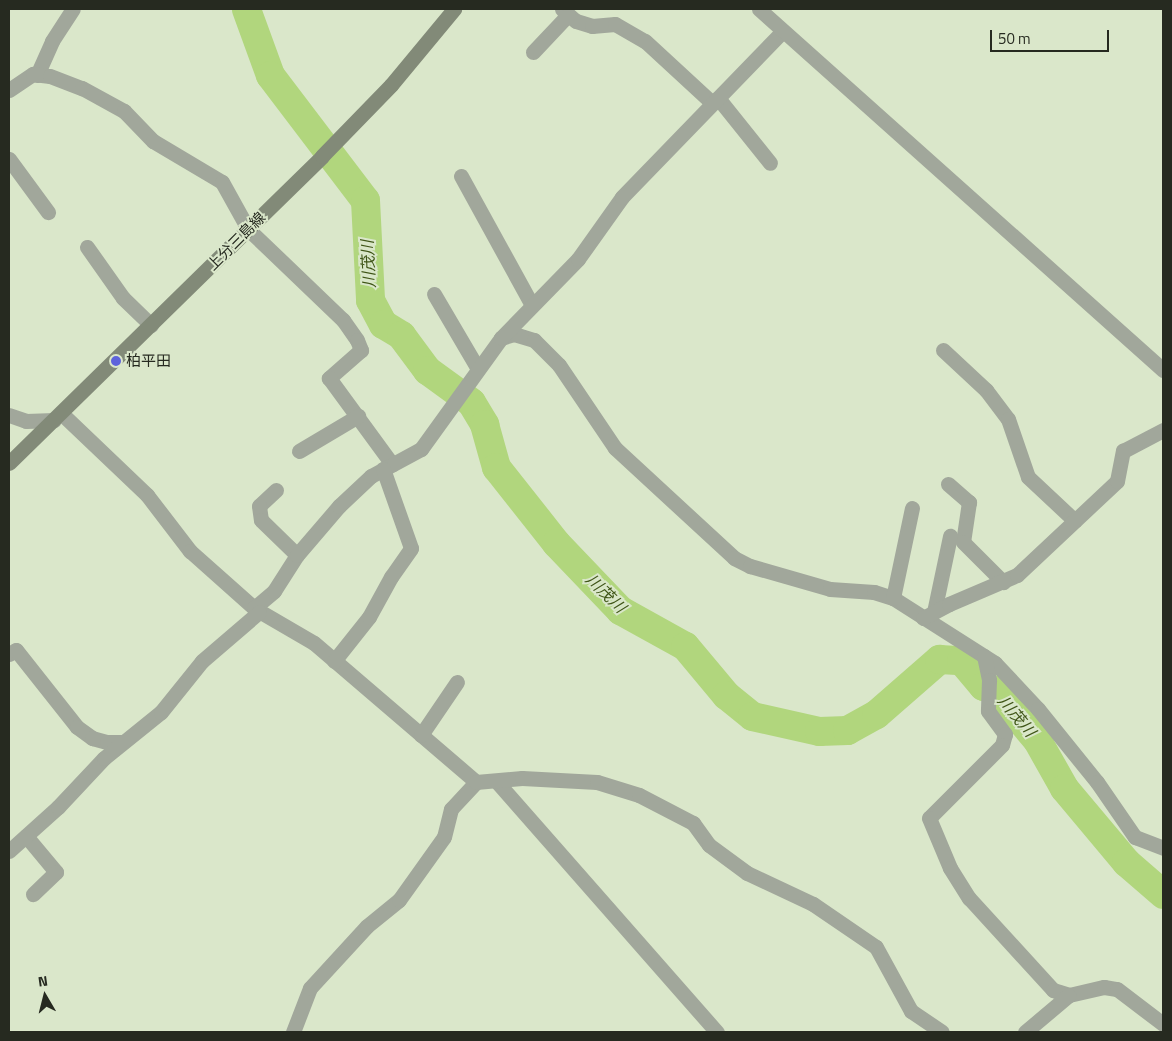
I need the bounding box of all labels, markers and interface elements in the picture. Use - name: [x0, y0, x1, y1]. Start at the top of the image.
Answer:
- scale bar: [992, 20, 1111, 52]
- text: 50 m: [998, 27, 1031, 50]
- street label: 上分三島線: [203, 208, 269, 274]
- water label: 川茂川: [357, 240, 379, 288]
- place label: 柏平田: [126, 352, 171, 370]
- marker: 柏平田: [110, 355, 122, 367]
- water label: 川茂川: [582, 569, 630, 617]
- water label: 川茂川: [994, 691, 1040, 741]
- text: N: [37, 970, 49, 992]
- north arrow: [20, 971, 70, 1021]

